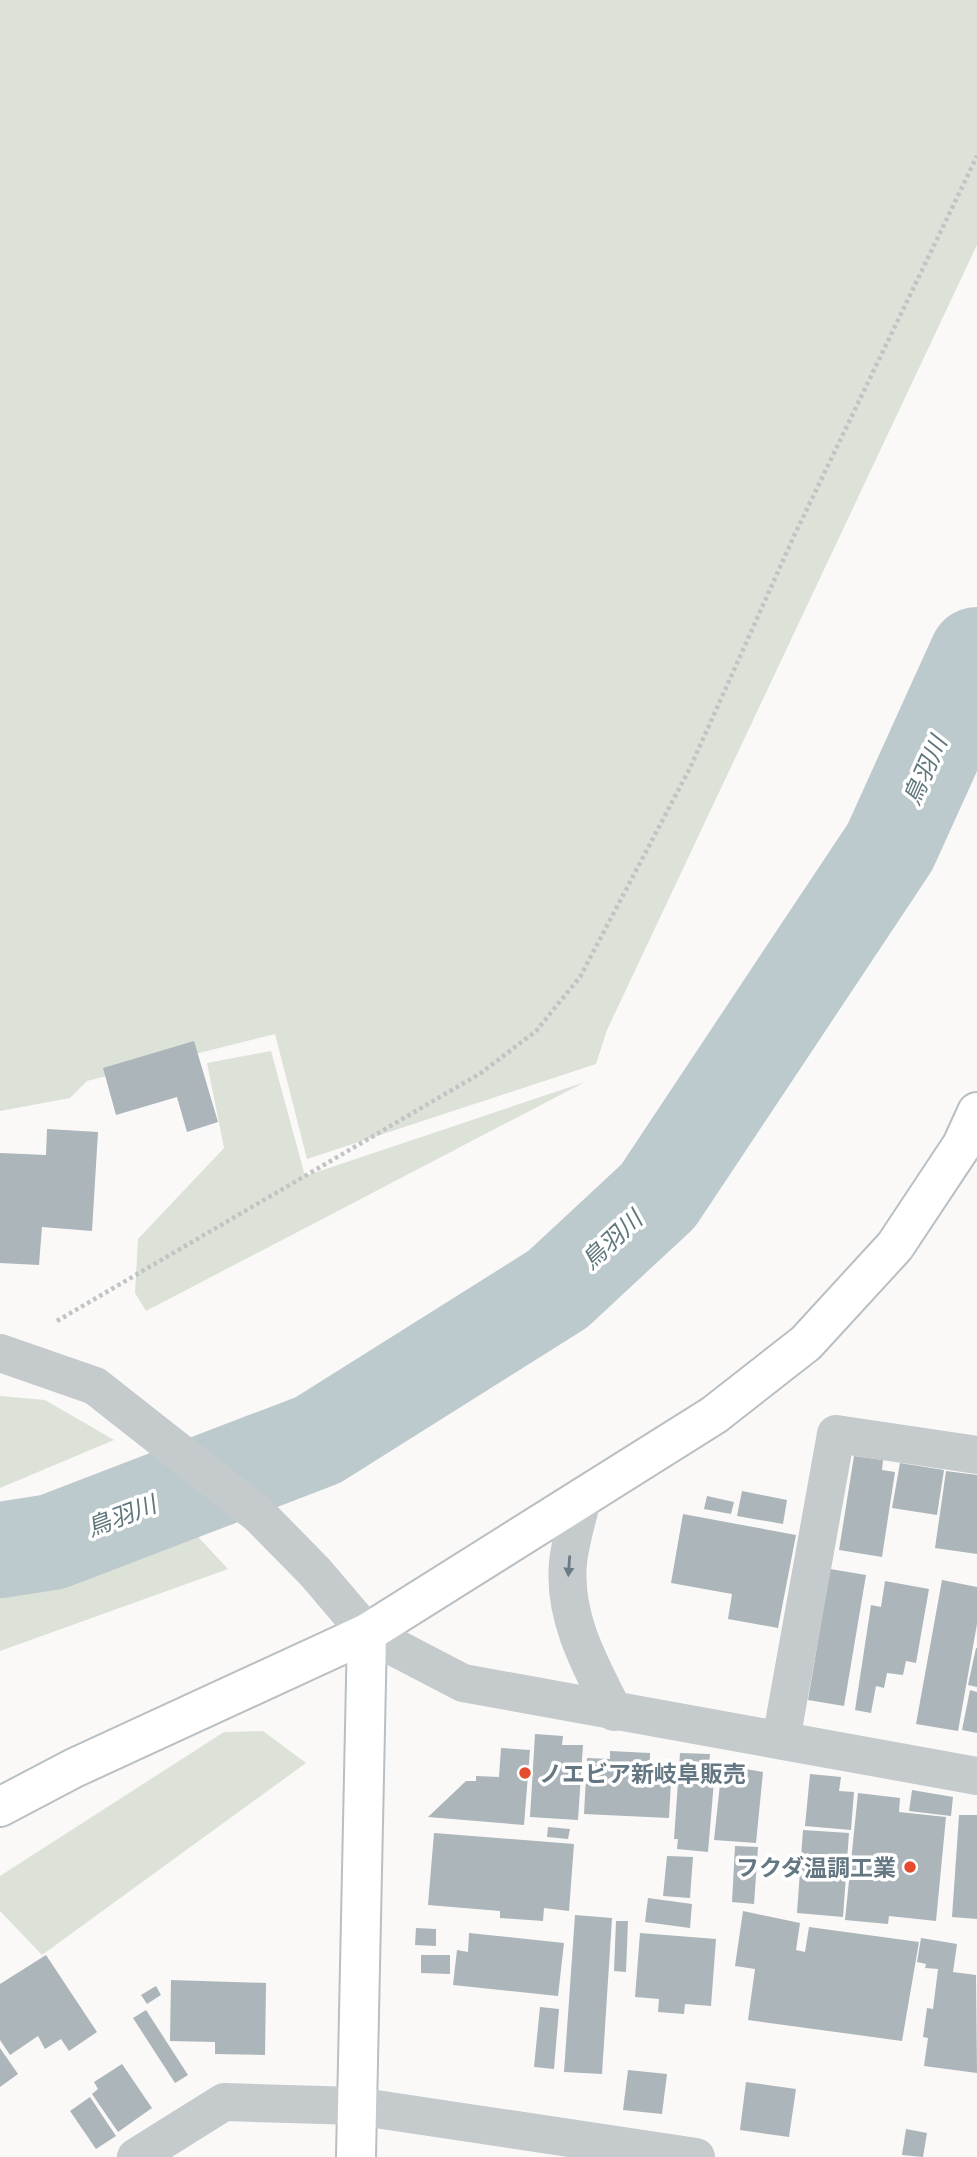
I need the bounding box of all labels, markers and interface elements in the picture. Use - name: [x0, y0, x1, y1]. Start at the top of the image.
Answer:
- water label: 鳥羽川: [896, 728, 953, 809]
- water label: 鳥羽川: [575, 1202, 649, 1274]
- water label: 鳥羽川: [82, 1487, 163, 1541]
- one-way arrow: [563, 1555, 574, 1577]
- place label: ノエビア新岐阜販売: [539, 1759, 746, 1787]
- marker: ノエビア新岐阜販売: [517, 1765, 533, 1781]
- place label: フクダ温調工業: [736, 1853, 896, 1881]
- marker: フクダ温調工業: [902, 1859, 918, 1875]

